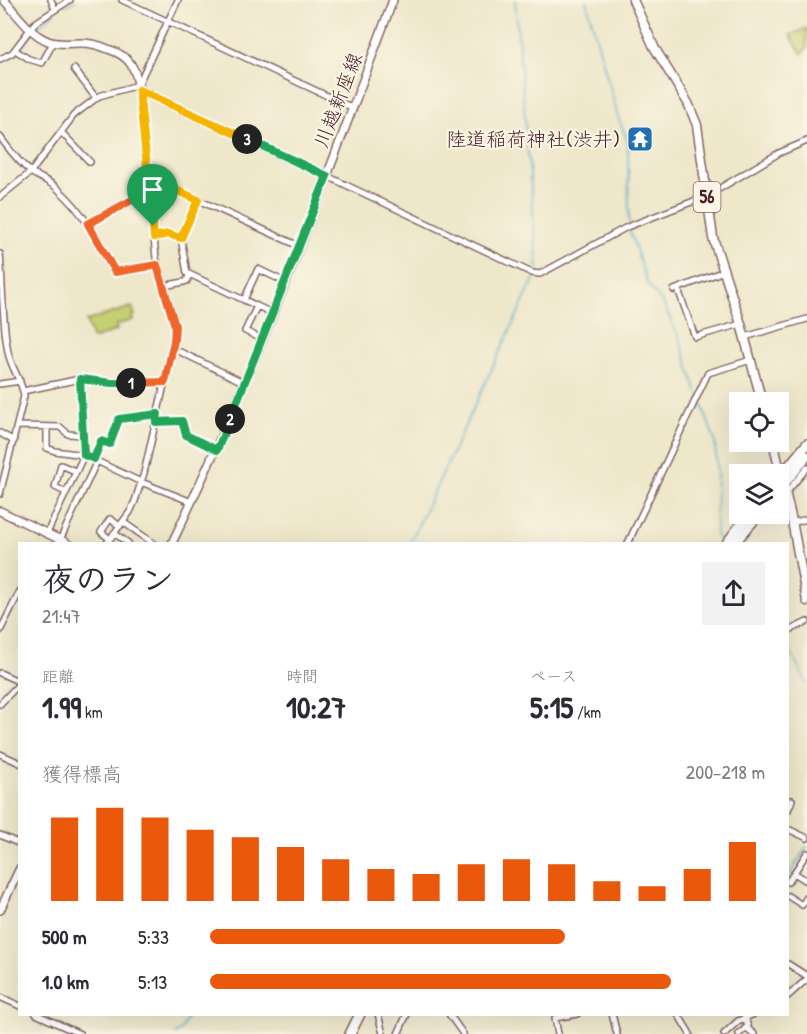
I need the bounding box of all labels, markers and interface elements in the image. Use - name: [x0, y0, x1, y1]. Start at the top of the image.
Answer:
- street label: 川越新座線: [307, 48, 368, 151]
- pin: 3: [232, 124, 262, 154]
- temple icon: 陸道稲荷神社(渋井): [625, 124, 655, 154]
- place label: 陸道稲荷神社(渋井): [446, 125, 620, 152]
- text: 3: [243, 128, 251, 150]
- pin: [127, 164, 178, 226]
- icon: arrive: [136, 173, 169, 206]
- road number: 56: [694, 182, 720, 212]
- pin: 1: [116, 368, 146, 398]
- text: 1: [128, 372, 134, 394]
- map controls: [729, 392, 789, 524]
- button: locate: [729, 392, 789, 452]
- pin: 2: [215, 404, 245, 434]
- text: 2: [226, 408, 234, 430]
- button: layers: [729, 464, 789, 524]
- text: 夜のラン: [42, 557, 174, 601]
- button: share: [702, 562, 765, 625]
- text: 21:47: [42, 602, 81, 629]
- text: 距離: [42, 665, 74, 687]
- text: 時間: [286, 665, 318, 687]
- text: ペース: [530, 665, 577, 687]
- text: 1.99: [42, 687, 81, 727]
- text: 10:27: [286, 687, 346, 727]
- text: 5:15: [530, 687, 573, 727]
- text: km: [81, 701, 103, 723]
- text: /km: [573, 701, 601, 723]
- text: 200–218 m: [686, 758, 765, 785]
- text: 獲得標高: [42, 760, 122, 787]
- text: 500 m: [42, 923, 87, 950]
- text: 5:33: [138, 923, 169, 950]
- text: 1.0 km: [42, 968, 89, 995]
- text: 5:13: [138, 968, 167, 995]

